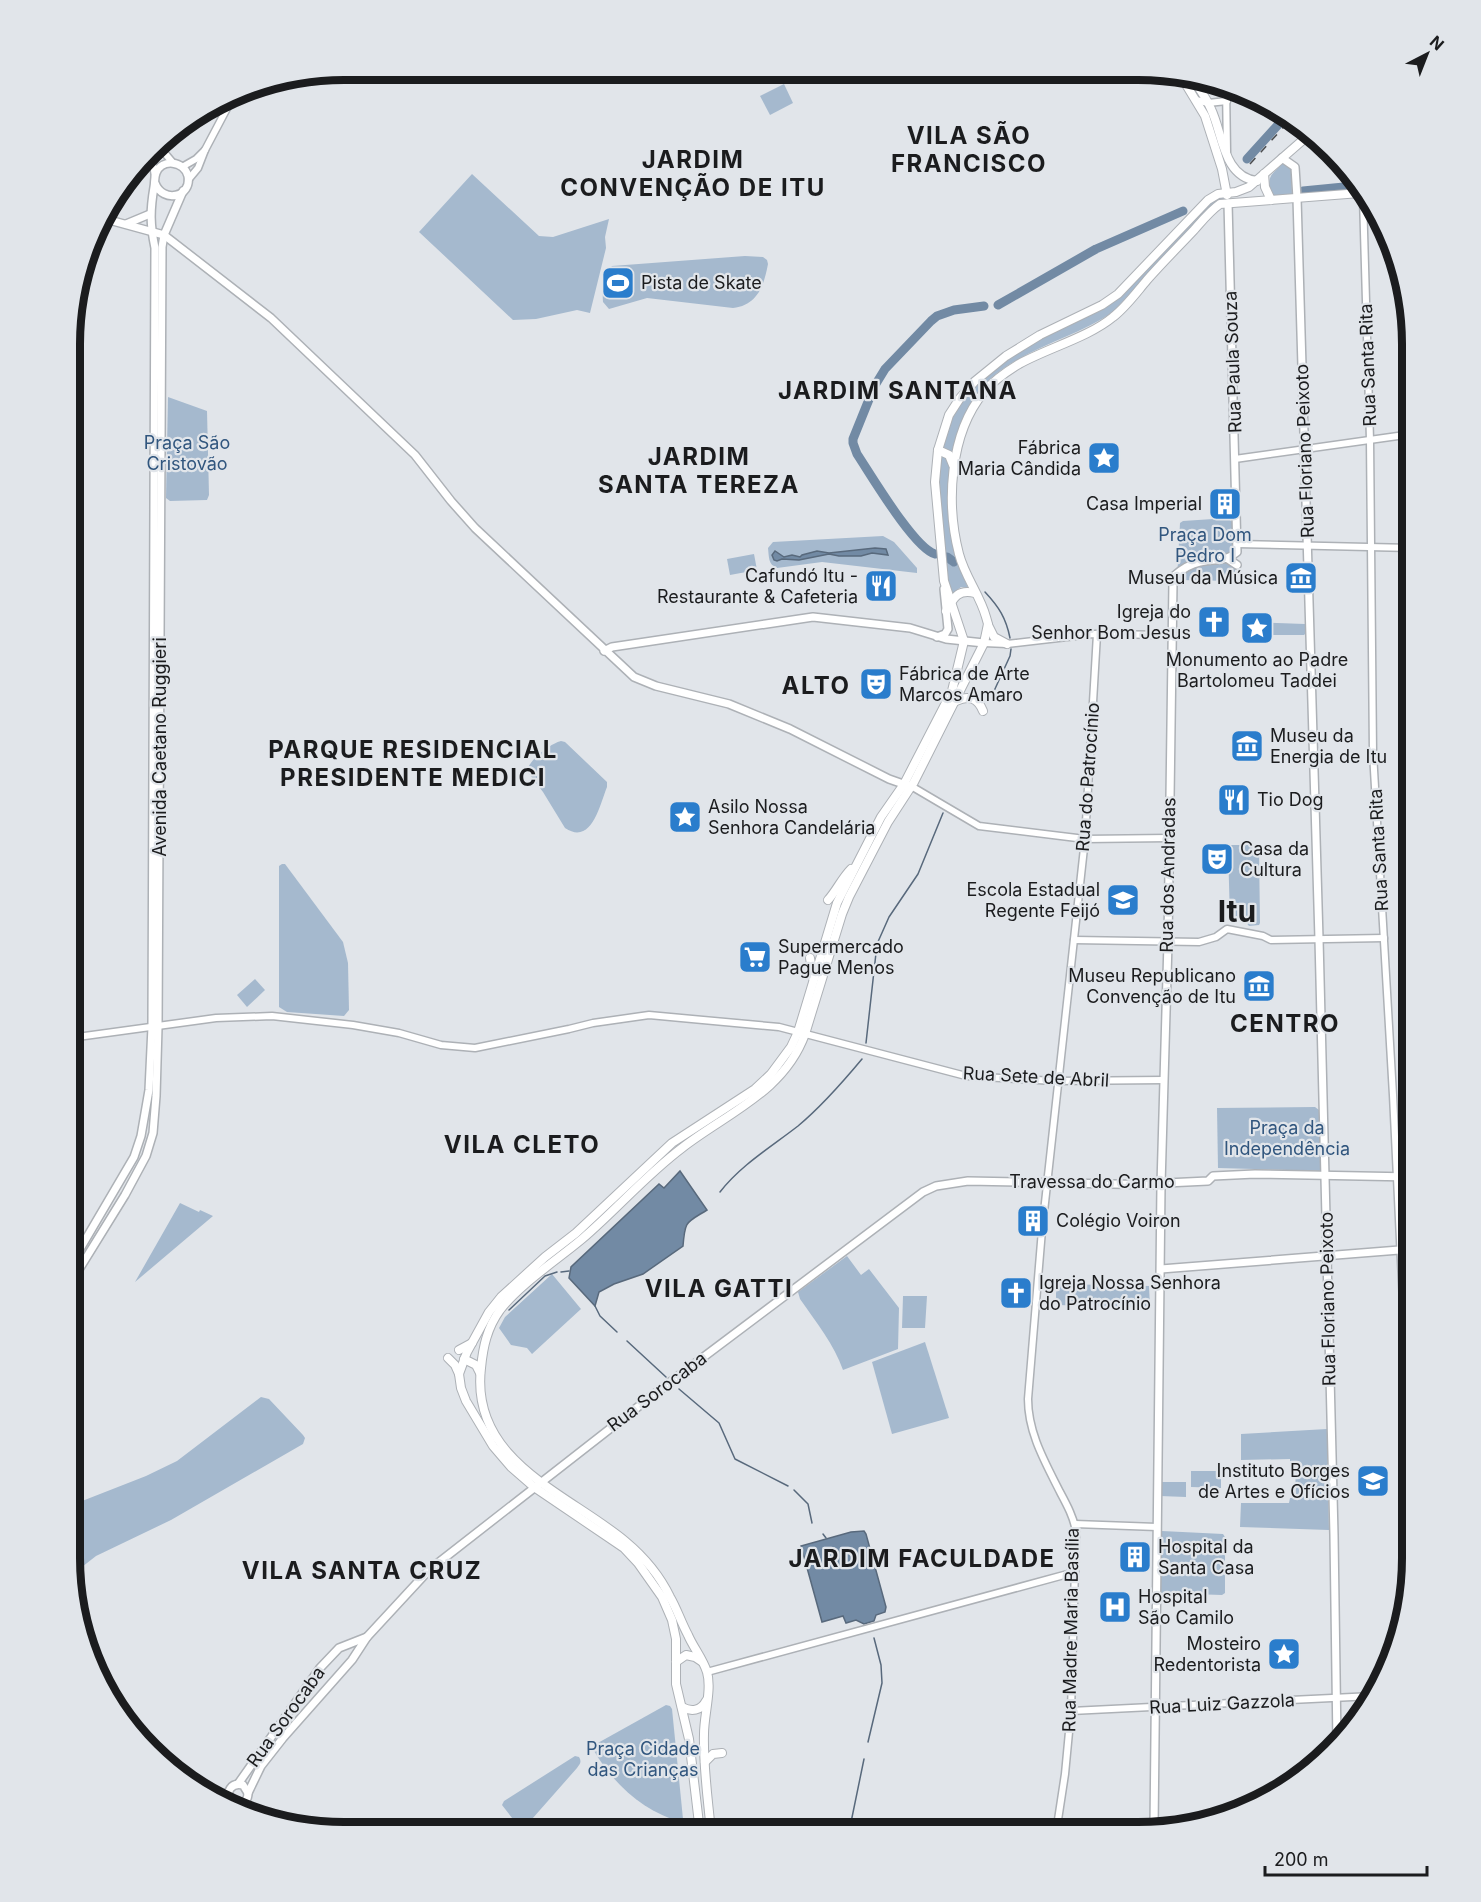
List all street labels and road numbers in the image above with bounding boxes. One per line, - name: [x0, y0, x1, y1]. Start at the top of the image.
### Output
- street label: Rua Paula Souza: [1220, 291, 1245, 433]
- street label: Rua Santa Rita: [1355, 303, 1380, 427]
- street label: Rua Floriano Peixoto: [1291, 364, 1318, 538]
- street label: Avenida Caetano Ruggieri: [149, 637, 170, 857]
- street label: Rua do Patrocínio: [1072, 702, 1103, 852]
- street label: Rua Santa Rita: [1365, 788, 1392, 912]
- street label: Rua dos Andradas: [1156, 797, 1179, 953]
- street label: Rua Sete de Abril: [962, 1062, 1110, 1091]
- street label: Travessa do Carmo: [1009, 1171, 1175, 1192]
- street label: Rua Floriano Peixoto: [1315, 1212, 1340, 1386]
- street label: Rua Sorocaba: [603, 1347, 710, 1436]
- street label: Rua Madre Maria Basília: [1058, 1528, 1083, 1732]
- street label: Rua Sorocaba: [242, 1662, 329, 1771]
- street label: Rua Luiz Gazzola: [1149, 1689, 1295, 1718]

